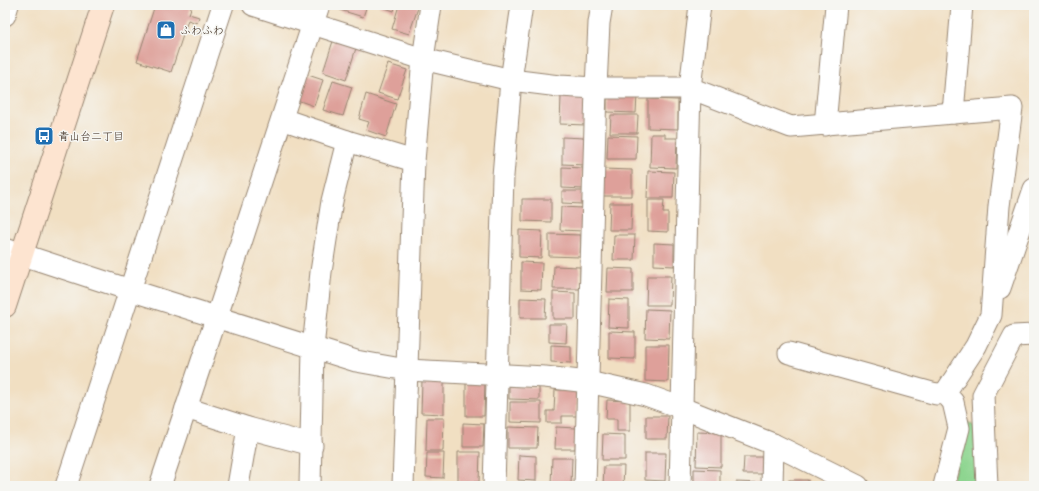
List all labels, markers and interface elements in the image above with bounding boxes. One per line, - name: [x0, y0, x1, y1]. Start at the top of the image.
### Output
- shop icon: ふわふわ: [155, 19, 177, 41]
- place label: ふわふわ: [180, 22, 224, 37]
- bus stop icon: 青山台二丁目: [33, 125, 55, 147]
- place label: 青山台二丁目: [58, 128, 124, 143]

